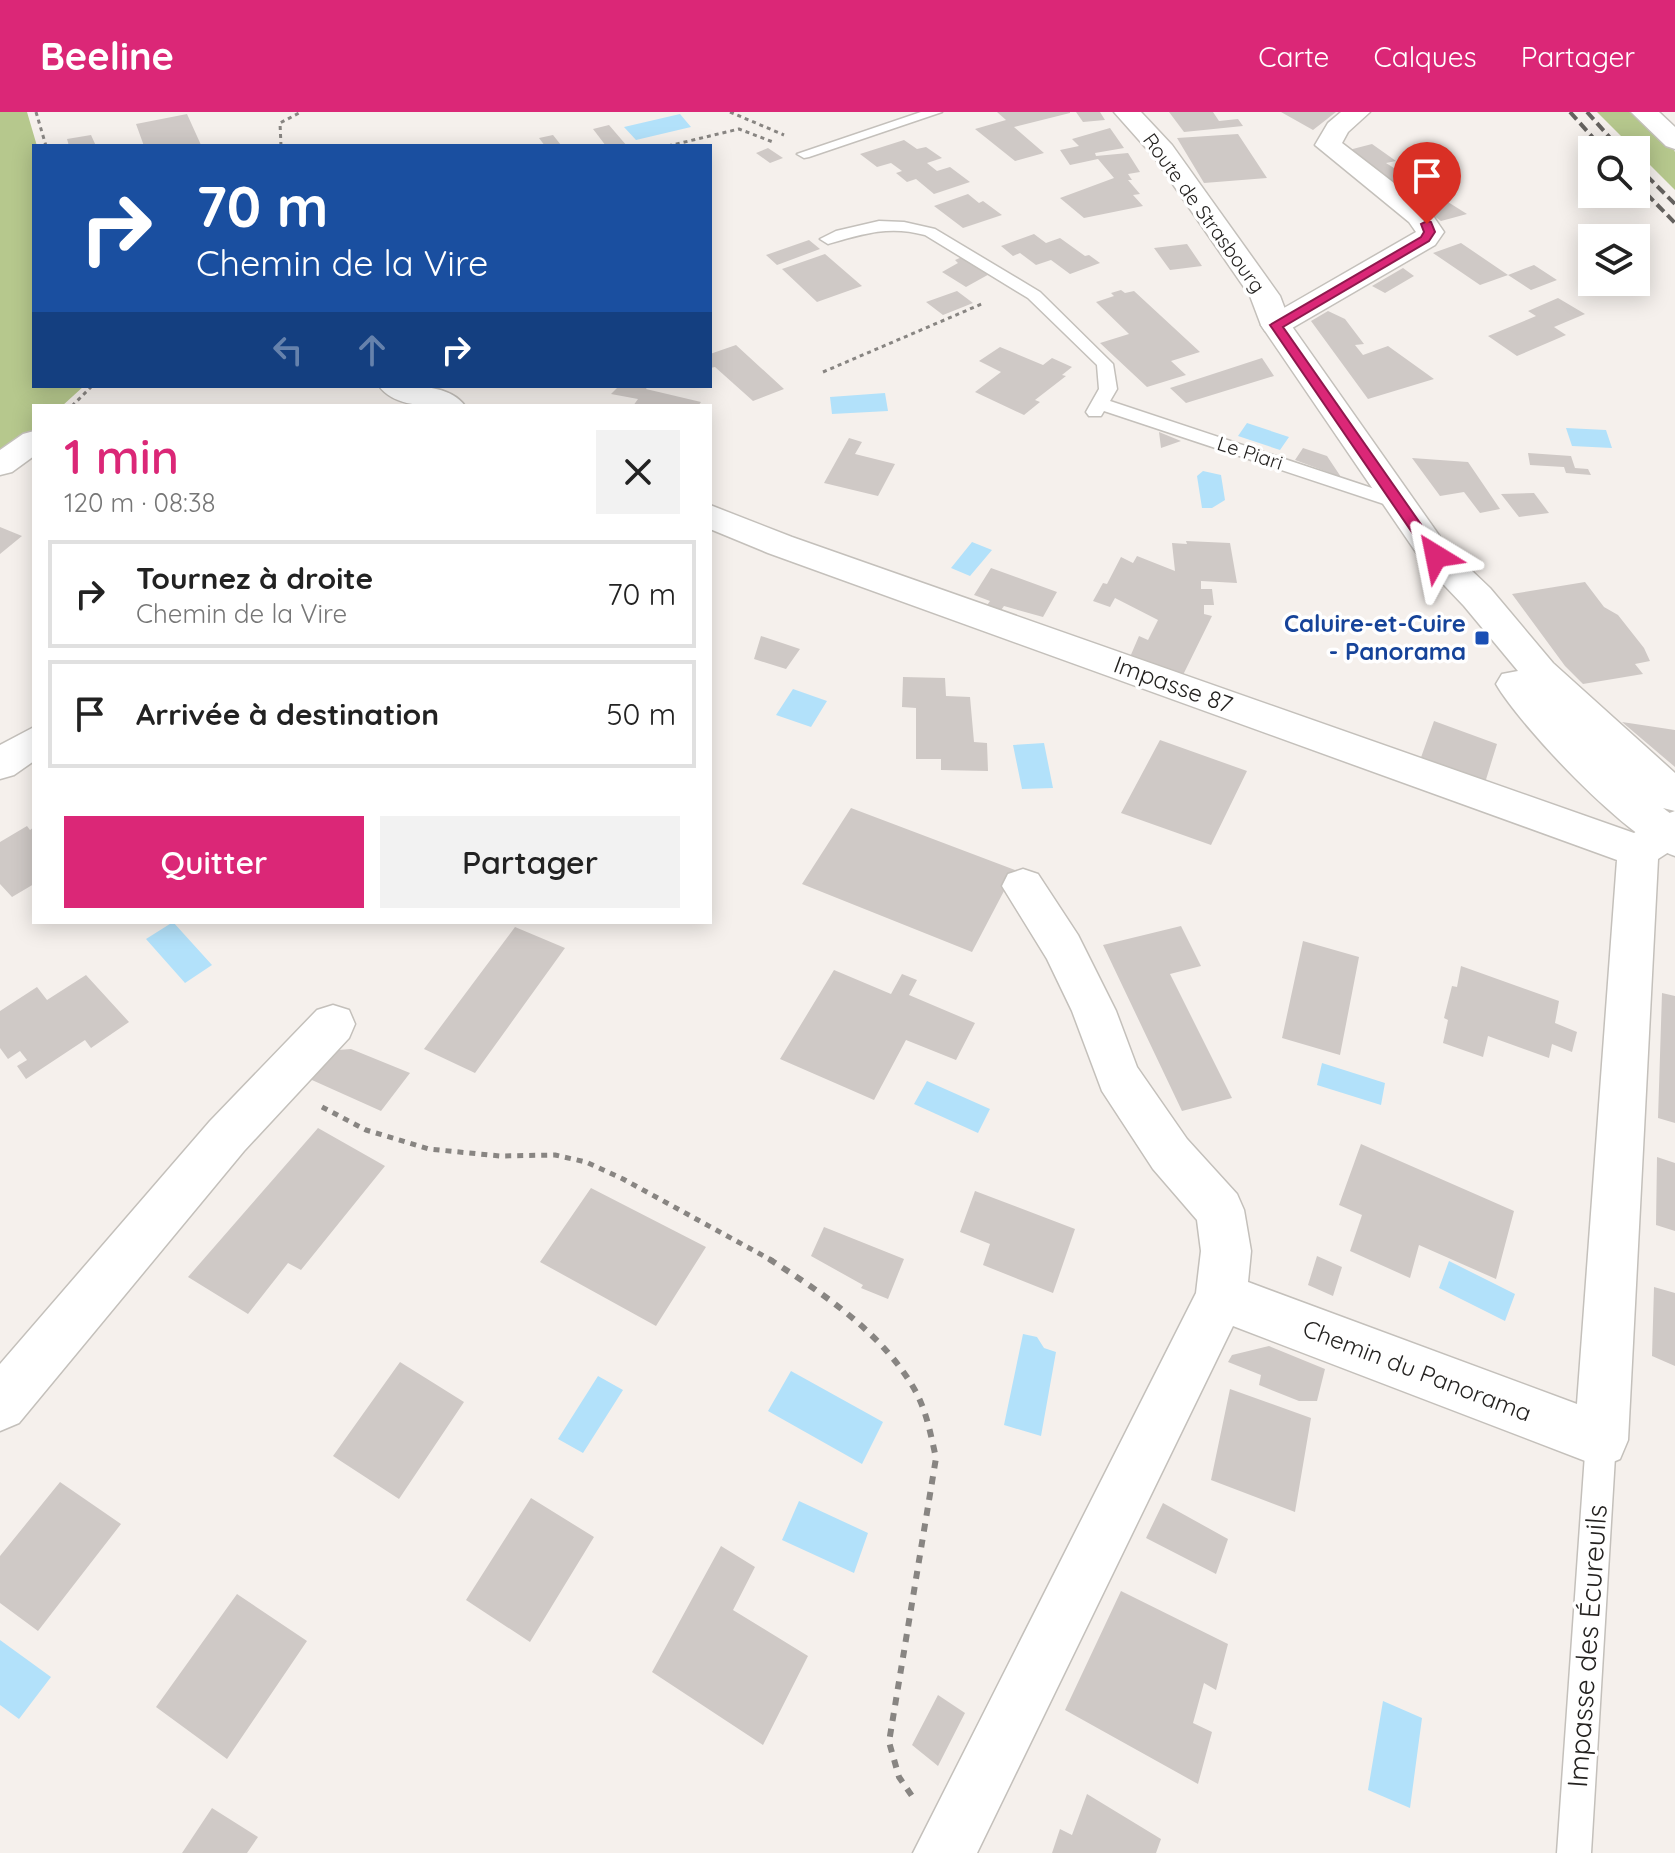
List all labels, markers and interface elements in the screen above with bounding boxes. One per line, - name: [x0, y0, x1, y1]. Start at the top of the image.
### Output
- text: Beeline: [40, 32, 174, 80]
- text: Carte: [1258, 39, 1329, 74]
- text: Calques: [1373, 39, 1477, 74]
- text: Partager: [1521, 39, 1635, 74]
- street label: Route de Strasbourg: [1138, 128, 1271, 298]
- map controls: [1578, 136, 1650, 296]
- button: search: [1578, 136, 1650, 208]
- pin: [1393, 142, 1461, 224]
- icon: arrive: [1405, 154, 1449, 198]
- text: 70 m: [196, 171, 328, 241]
- icon: right: [64, 176, 168, 280]
- button: layers: [1578, 224, 1650, 296]
- text: Chemin de la Vire: [196, 240, 488, 285]
- icon: left: [266, 328, 310, 372]
- icon: ahead: [350, 328, 394, 372]
- icon: right: [434, 328, 478, 372]
- text: 1 min: [64, 426, 179, 486]
- button: close: [596, 430, 680, 514]
- street label: Le Piari: [1214, 430, 1286, 475]
- text: 120 m · 08:38: [64, 486, 216, 519]
- position arrow: [1394, 514, 1478, 598]
- text: Tournez à droite: [136, 559, 373, 597]
- icon: right: [68, 572, 112, 616]
- text: 70 m: [607, 575, 676, 613]
- text: Chemin de la Vire: [136, 597, 347, 630]
- place label: Caluire-et-Cuire - Panorama: [1284, 608, 1466, 666]
- marker: Caluire-et-Cuire - Panorama: [1473, 629, 1491, 647]
- street label: Impasse 87: [1110, 649, 1237, 719]
- icon: arrive: [68, 692, 112, 736]
- text: Arrivée à destination: [136, 695, 439, 733]
- text: 50 m: [606, 695, 676, 733]
- button: Quitter: [64, 816, 364, 908]
- button: Partager: [380, 816, 680, 908]
- street label: Chemin du Panorama: [1299, 1313, 1536, 1428]
- street label: Impasse des Écureuils: [1559, 1503, 1614, 1789]

